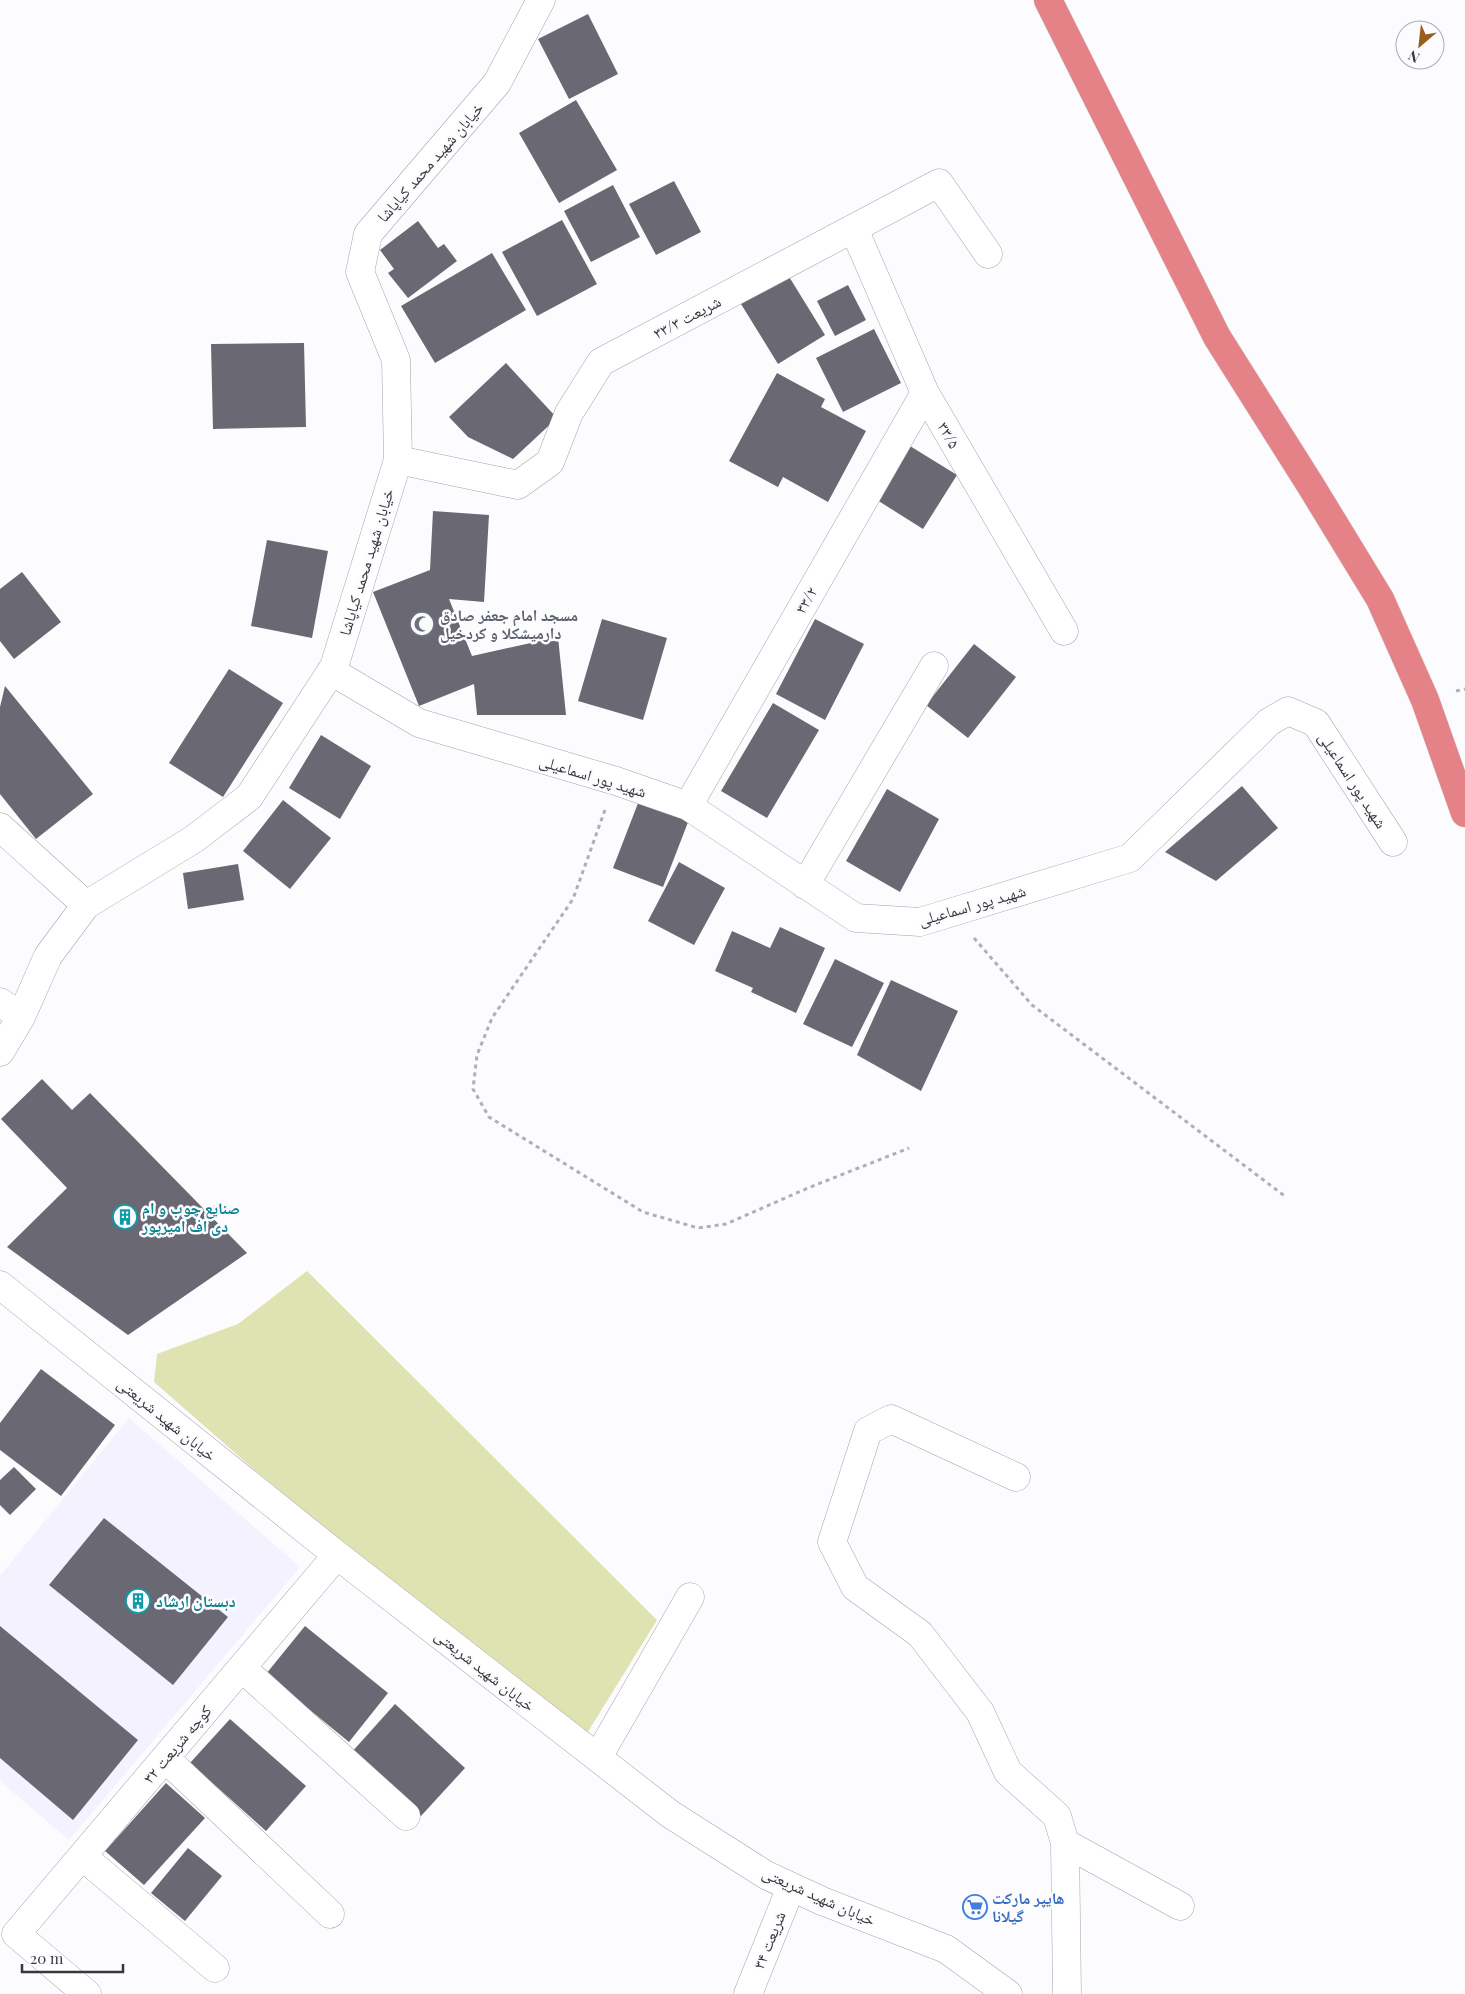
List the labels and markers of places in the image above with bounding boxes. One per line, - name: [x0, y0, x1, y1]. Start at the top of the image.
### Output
- place label: مسجد امام جعفر صادق دارمیشکلا و کردخیل: [440, 604, 578, 643]
- mosque icon: مسجد امام جعفر صادق دارمیشکلا و کردخیل: [409, 611, 435, 637]
- place label: صنایع چوب و ام دی اف امیرپور: [141, 1197, 240, 1236]
- building icon: صنایع چوب و ام دی اف امیرپور: [112, 1204, 138, 1230]
- building icon: دبستان ارشاد: [125, 1588, 151, 1614]
- place label: دبستان ارشاد: [156, 1590, 236, 1611]
- place label: هایپر مارکت گیلانا: [992, 1887, 1065, 1926]
- supermarket icon: هایپر مارکت گیلانا: [962, 1894, 988, 1920]

